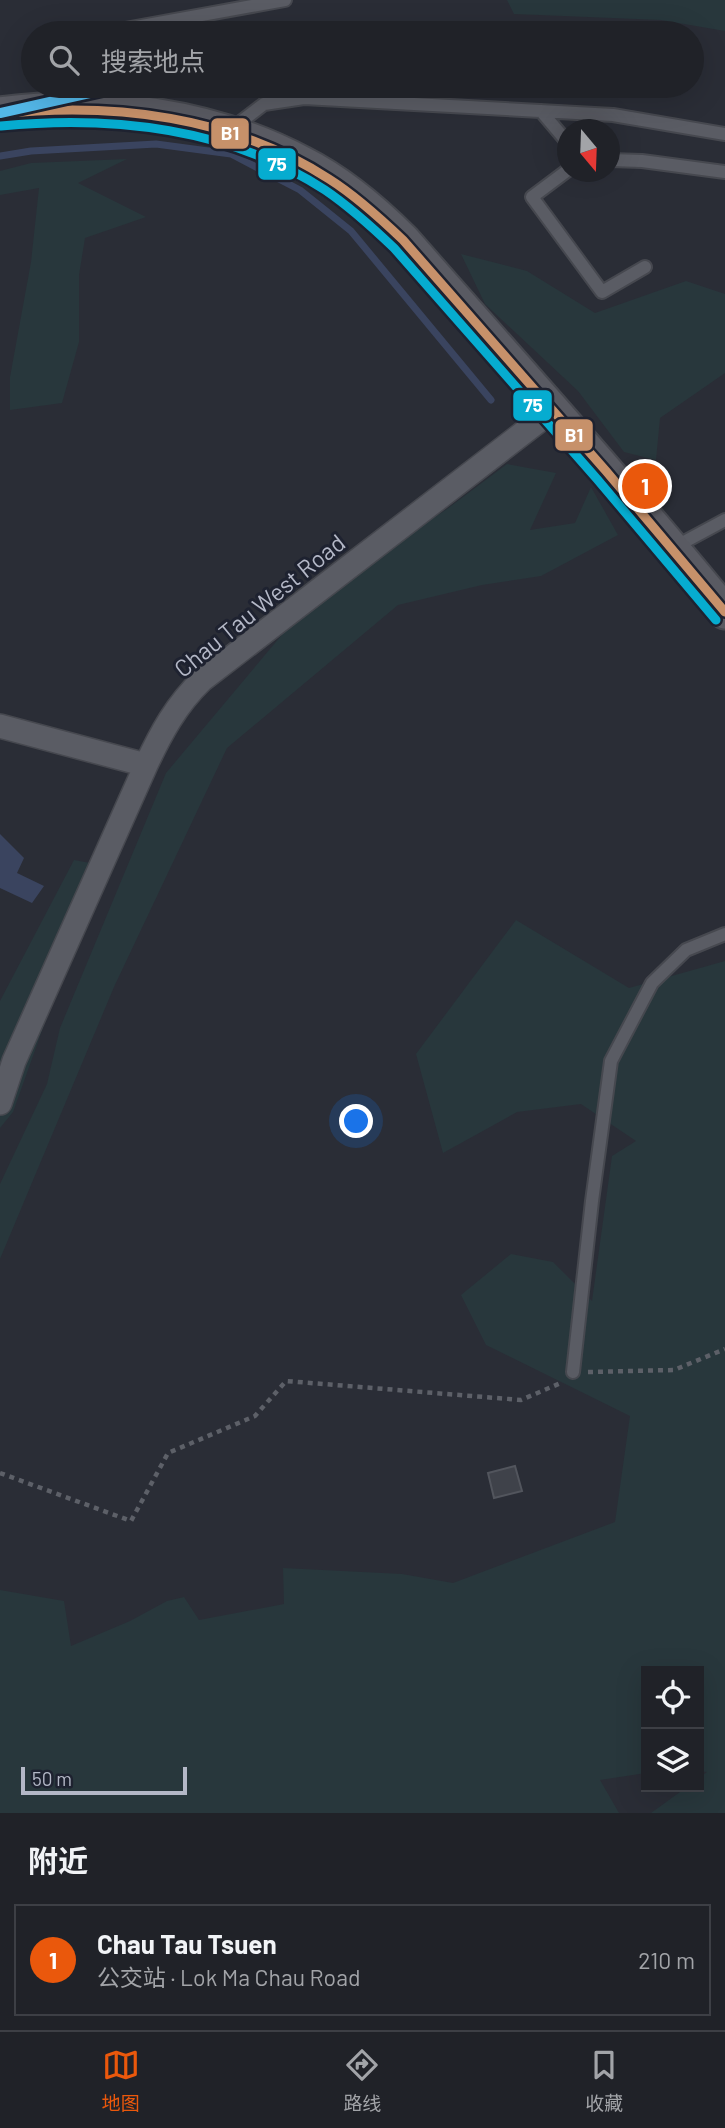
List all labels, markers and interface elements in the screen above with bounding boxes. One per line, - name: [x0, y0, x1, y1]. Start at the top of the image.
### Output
- search box: [21, 21, 704, 98]
- icon: search: [45, 41, 83, 79]
- text: 搜索地点: [101, 45, 205, 76]
- line badge: B1: [210, 117, 250, 150]
- north arrow: [557, 119, 620, 182]
- text: B1: [221, 121, 239, 144]
- line badge: 75: [257, 147, 297, 181]
- text: 75: [267, 152, 287, 175]
- line badge: 75: [512, 389, 553, 422]
- text: 75: [523, 393, 543, 416]
- line badge: B1: [554, 418, 594, 452]
- text: B1: [565, 423, 583, 446]
- pin: 1: [622, 460, 668, 512]
- street label: Chau Tau West Road: [168, 527, 350, 683]
- your location: [339, 1104, 373, 1138]
- map controls: [641, 1666, 704, 1792]
- button: locate: [641, 1666, 704, 1729]
- button: layers: [641, 1729, 704, 1792]
- scale bar: [21, 1764, 187, 1796]
- text: 50 m: [32, 1767, 72, 1790]
- text: 附近: [28, 1842, 88, 1878]
- text: Chau Tau Tsuen: [97, 1928, 277, 1959]
- text: 1: [49, 1946, 57, 1974]
- text: 210 m: [638, 1946, 695, 1974]
- text: 公交站 · Lok Ma Chau Road: [97, 1963, 360, 1991]
- tab: 地图: [102, 2046, 140, 2115]
- tab: 路线: [343, 2046, 381, 2115]
- tab: 收藏: [585, 2046, 623, 2115]

